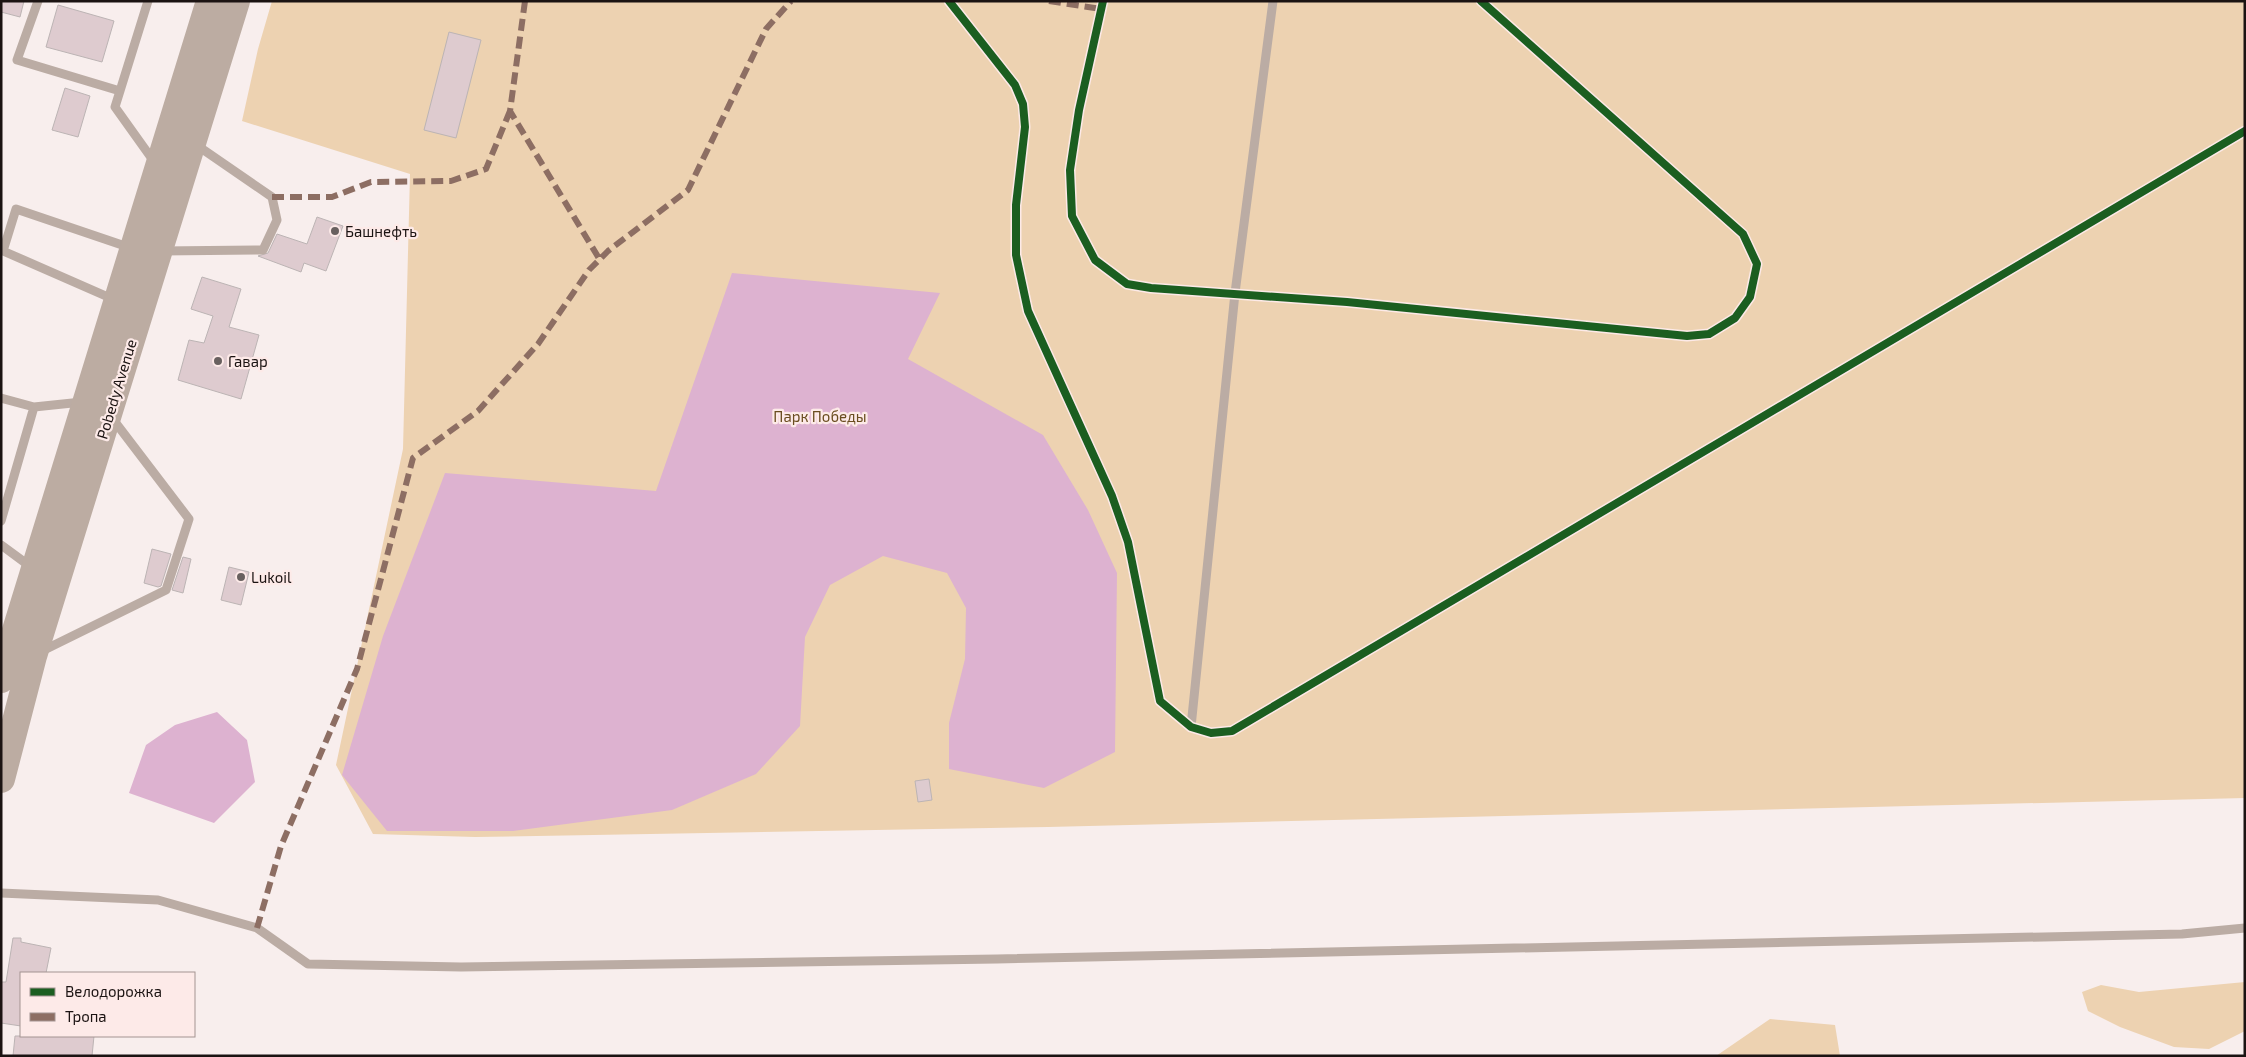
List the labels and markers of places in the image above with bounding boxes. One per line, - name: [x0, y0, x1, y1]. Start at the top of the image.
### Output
- place label: Башнефть: [345, 222, 417, 240]
- marker: Башнефть: [329, 225, 341, 237]
- place label: Гавар: [228, 352, 268, 370]
- marker: Гавар: [212, 355, 224, 367]
- place label: Lukoil: [251, 568, 292, 586]
- marker: Lukoil: [235, 571, 247, 583]

